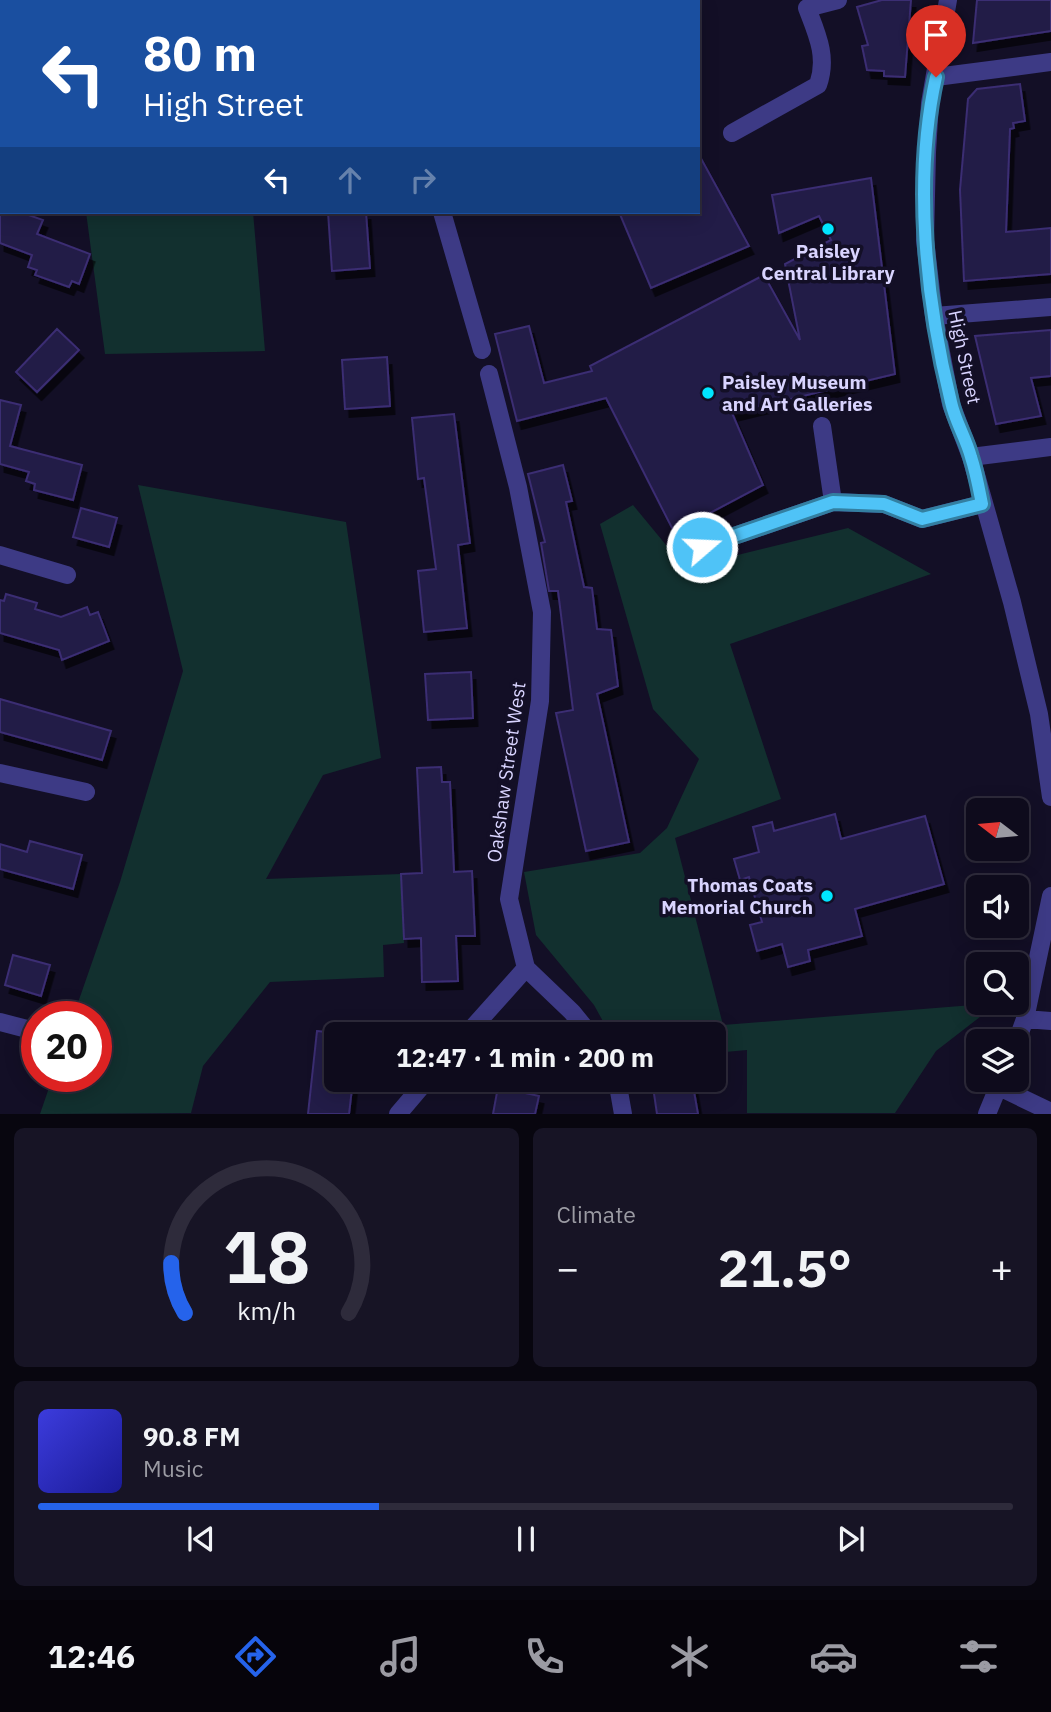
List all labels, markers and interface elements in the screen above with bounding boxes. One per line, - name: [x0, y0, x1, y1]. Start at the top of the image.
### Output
- pin: [906, 5, 966, 77]
- icon: arrive: [917, 16, 955, 54]
- text: 80 m: [143, 21, 257, 84]
- icon: left: [28, 28, 119, 119]
- text: High Street: [143, 83, 304, 125]
- icon: left: [258, 161, 296, 199]
- icon: ahead: [331, 161, 369, 199]
- icon: right: [404, 161, 442, 199]
- marker: Paisley Central Library: [820, 221, 836, 237]
- place label: Paisley Central Library: [761, 239, 896, 285]
- street label: High Street: [943, 308, 987, 406]
- place label: Paisley Museum and Art Galleries: [722, 370, 873, 416]
- marker: Paisley Museum and Art Galleries: [700, 385, 716, 401]
- position arrow: [665, 510, 739, 584]
- street label: Oakshaw Street West: [481, 680, 531, 864]
- north arrow: [966, 798, 1029, 861]
- map controls: [966, 798, 1029, 1092]
- place label: Thomas Coats Memorial Church: [661, 873, 813, 919]
- button: sound: [966, 875, 1029, 938]
- marker: Thomas Coats Memorial Church: [819, 888, 835, 904]
- button: search: [966, 952, 1029, 1015]
- speed limit sign: 20: [21, 1001, 112, 1092]
- button: layers: [966, 1029, 1029, 1092]
- text: 12:47 · 1 min · 200 m: [396, 1040, 654, 1074]
- text: Climate: [557, 1199, 636, 1229]
- text: 18: [223, 1209, 310, 1304]
- text: 21.5°: [718, 1234, 852, 1301]
- text: −: [557, 1243, 579, 1292]
- text: +: [990, 1243, 1013, 1292]
- text: km/h: [237, 1294, 296, 1327]
- text: 90.8 FM: [143, 1419, 241, 1453]
- text: Music: [143, 1453, 203, 1483]
- icon: previous: [182, 1520, 220, 1558]
- icon: pause: [507, 1520, 545, 1558]
- icon: next: [832, 1520, 870, 1558]
- icon: directions: [231, 1632, 280, 1681]
- icon: music: [376, 1632, 425, 1681]
- icon: phone: [520, 1632, 569, 1681]
- icon: climate: [665, 1632, 714, 1681]
- icon: car: [809, 1632, 858, 1681]
- icon: filters: [954, 1632, 1003, 1681]
- text: 12:46: [48, 1635, 135, 1677]

